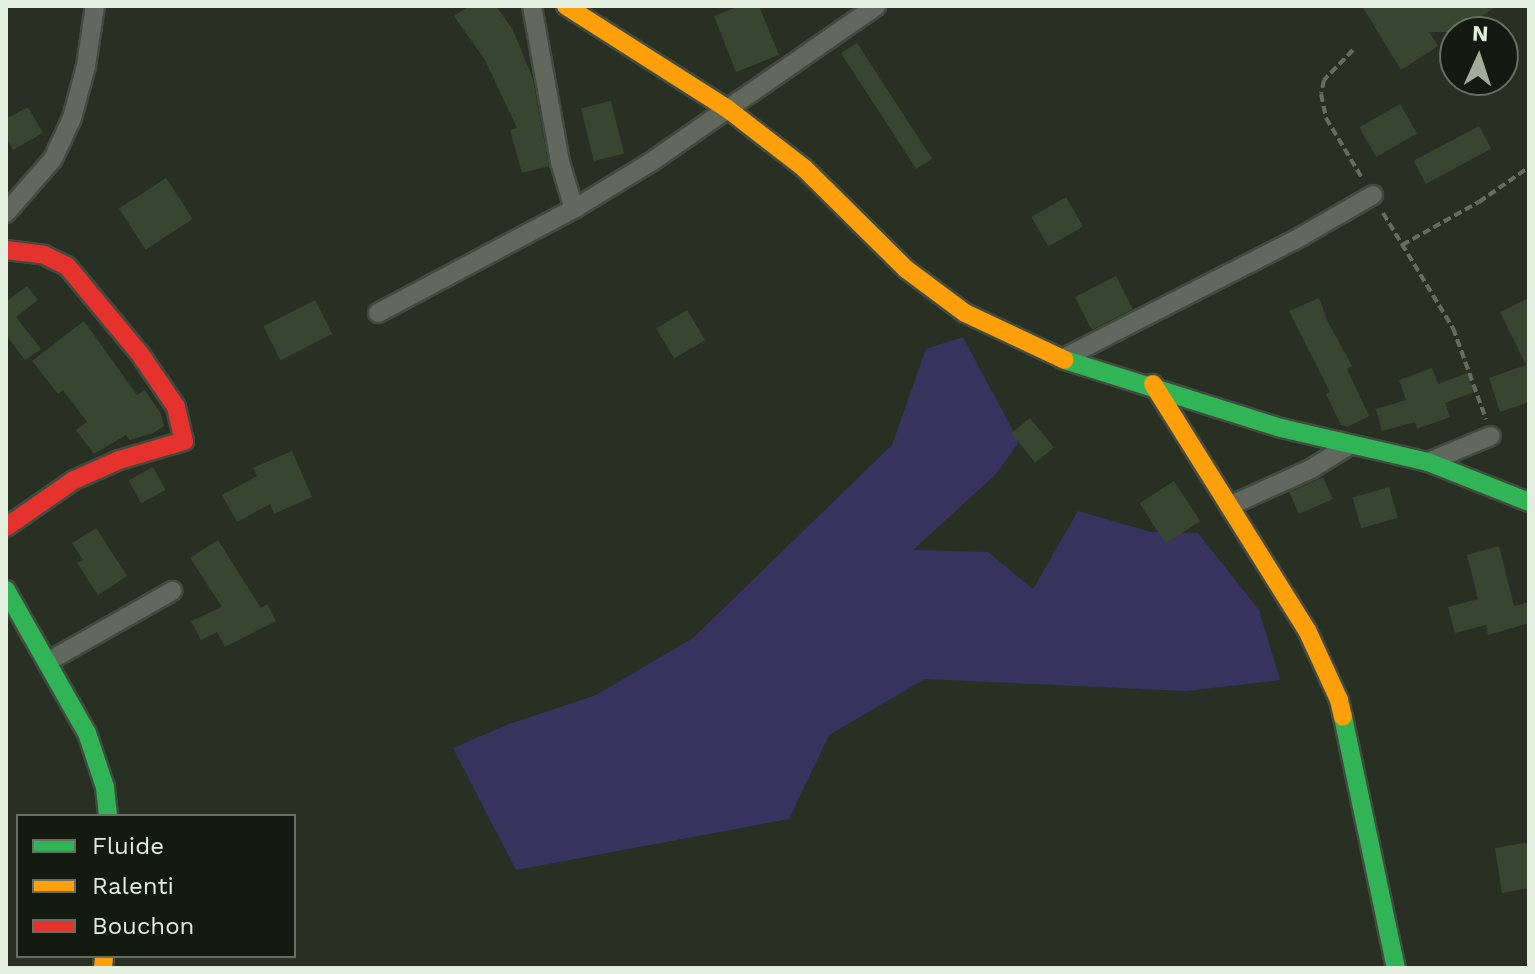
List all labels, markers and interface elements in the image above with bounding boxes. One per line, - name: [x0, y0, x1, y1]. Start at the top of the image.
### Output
- north arrow: [1439, 16, 1519, 96]
- text: N: [1471, 21, 1489, 46]
- legend: [16, 814, 296, 958]
- text: Fluide: [92, 832, 164, 860]
- text: Ralenti: [92, 872, 174, 900]
- text: Bouchon: [92, 912, 194, 940]

